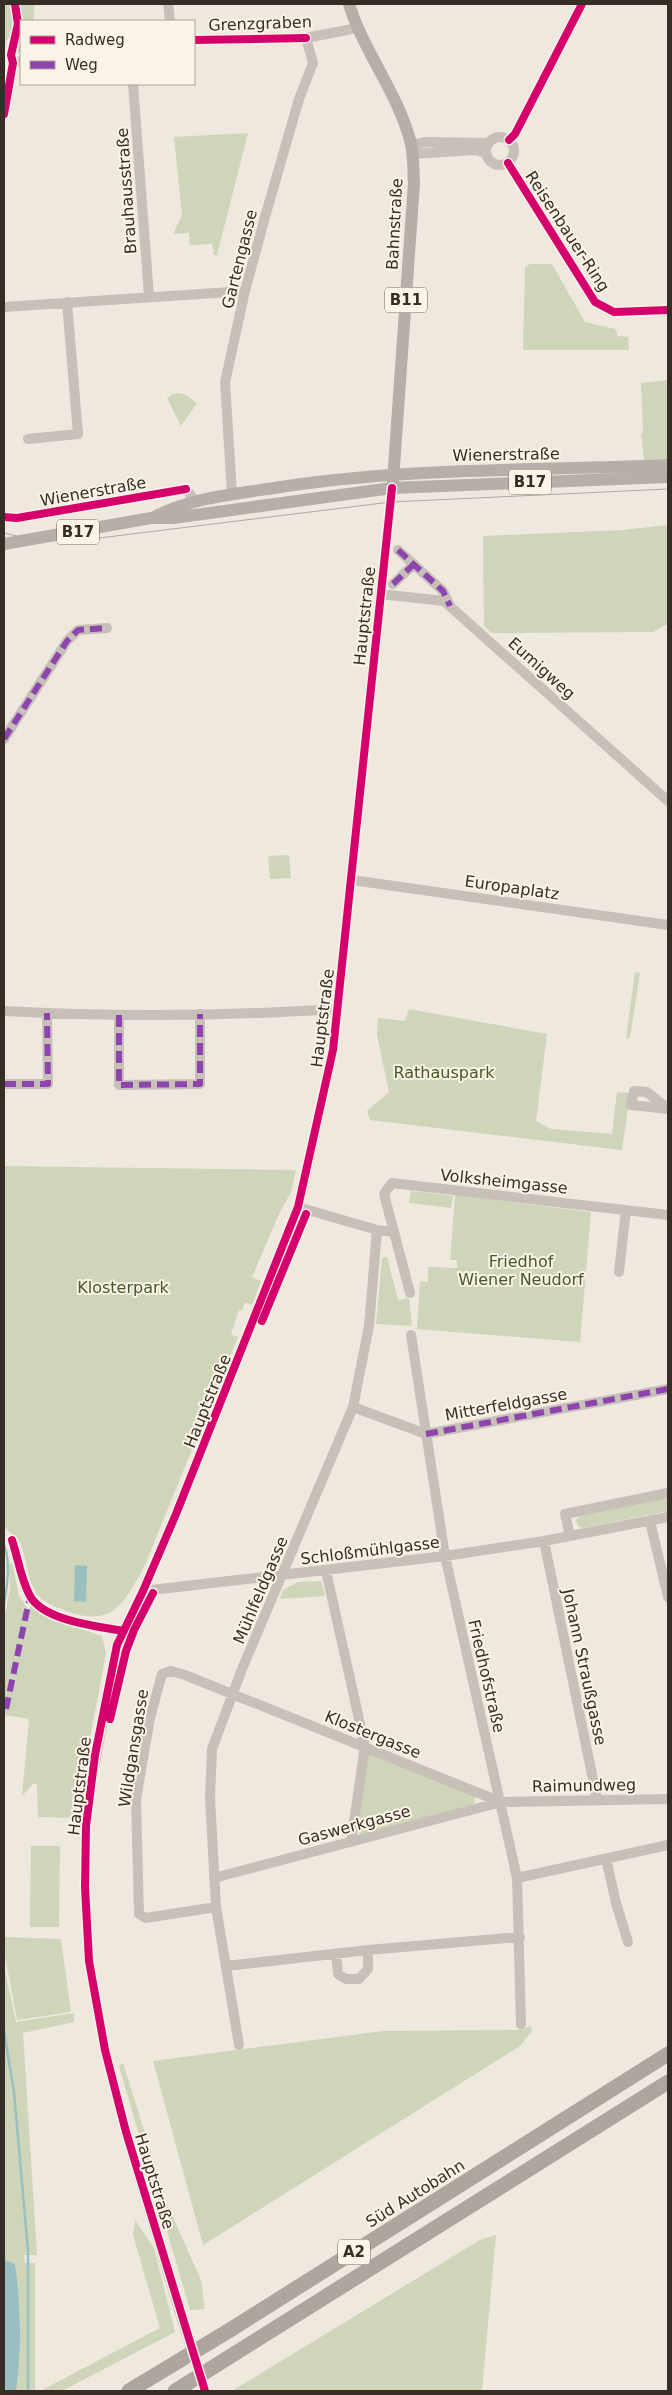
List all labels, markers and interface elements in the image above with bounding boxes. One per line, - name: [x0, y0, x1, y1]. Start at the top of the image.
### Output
- street label: Grenzgraben: [208, 12, 312, 35]
- legend: [20, 20, 195, 85]
- text: Radweg: [65, 31, 125, 49]
- text: Weg: [65, 56, 98, 74]
- street label: Brauhausstraße: [113, 127, 140, 255]
- street label: Reisenbauer-Ring: [521, 167, 614, 295]
- street label: Bahnstraße: [383, 178, 406, 270]
- street label: Gartengasse: [218, 208, 261, 311]
- road number: B11: [385, 288, 427, 312]
- street label: Wienerstraße: [452, 444, 560, 465]
- road number: B17: [509, 470, 551, 494]
- street label: Wienerstraße: [39, 473, 148, 510]
- road number: B17: [57, 520, 99, 544]
- street label: Hauptstraße: [350, 566, 379, 666]
- street label: Eumigweg: [504, 633, 579, 703]
- street label: Europaplatz: [463, 871, 560, 904]
- street label: Hauptstraße: [307, 968, 338, 1069]
- park label: Rathauspark: [393, 1063, 495, 1082]
- street label: Volksheimgasse: [439, 1165, 569, 1198]
- park label: Friedhof Wiener Neudorf: [458, 1252, 584, 1289]
- park label: Klosterpark: [77, 1278, 170, 1297]
- street label: Hauptstraße: [180, 1352, 235, 1451]
- street label: Mitterfeldgasse: [443, 1384, 569, 1425]
- street label: Schloßmühlgasse: [299, 1533, 441, 1568]
- street label: Mühlfeldgasse: [229, 1534, 292, 1647]
- street label: Johann Straußgasse: [558, 1586, 610, 1747]
- street label: Friedhofstraße: [464, 1618, 509, 1735]
- street label: Wildgansgasse: [115, 1688, 152, 1809]
- street label: Klostergasse: [322, 1707, 424, 1762]
- street label: Hauptstraße: [64, 1736, 95, 1837]
- street label: Raimundweg: [532, 1775, 636, 1796]
- street label: Gaswerkgasse: [296, 1801, 413, 1850]
- street label: Hauptstraße: [131, 2131, 178, 2231]
- street label: Süd Autobahn: [362, 2155, 468, 2231]
- road number: A2: [338, 2240, 370, 2264]

